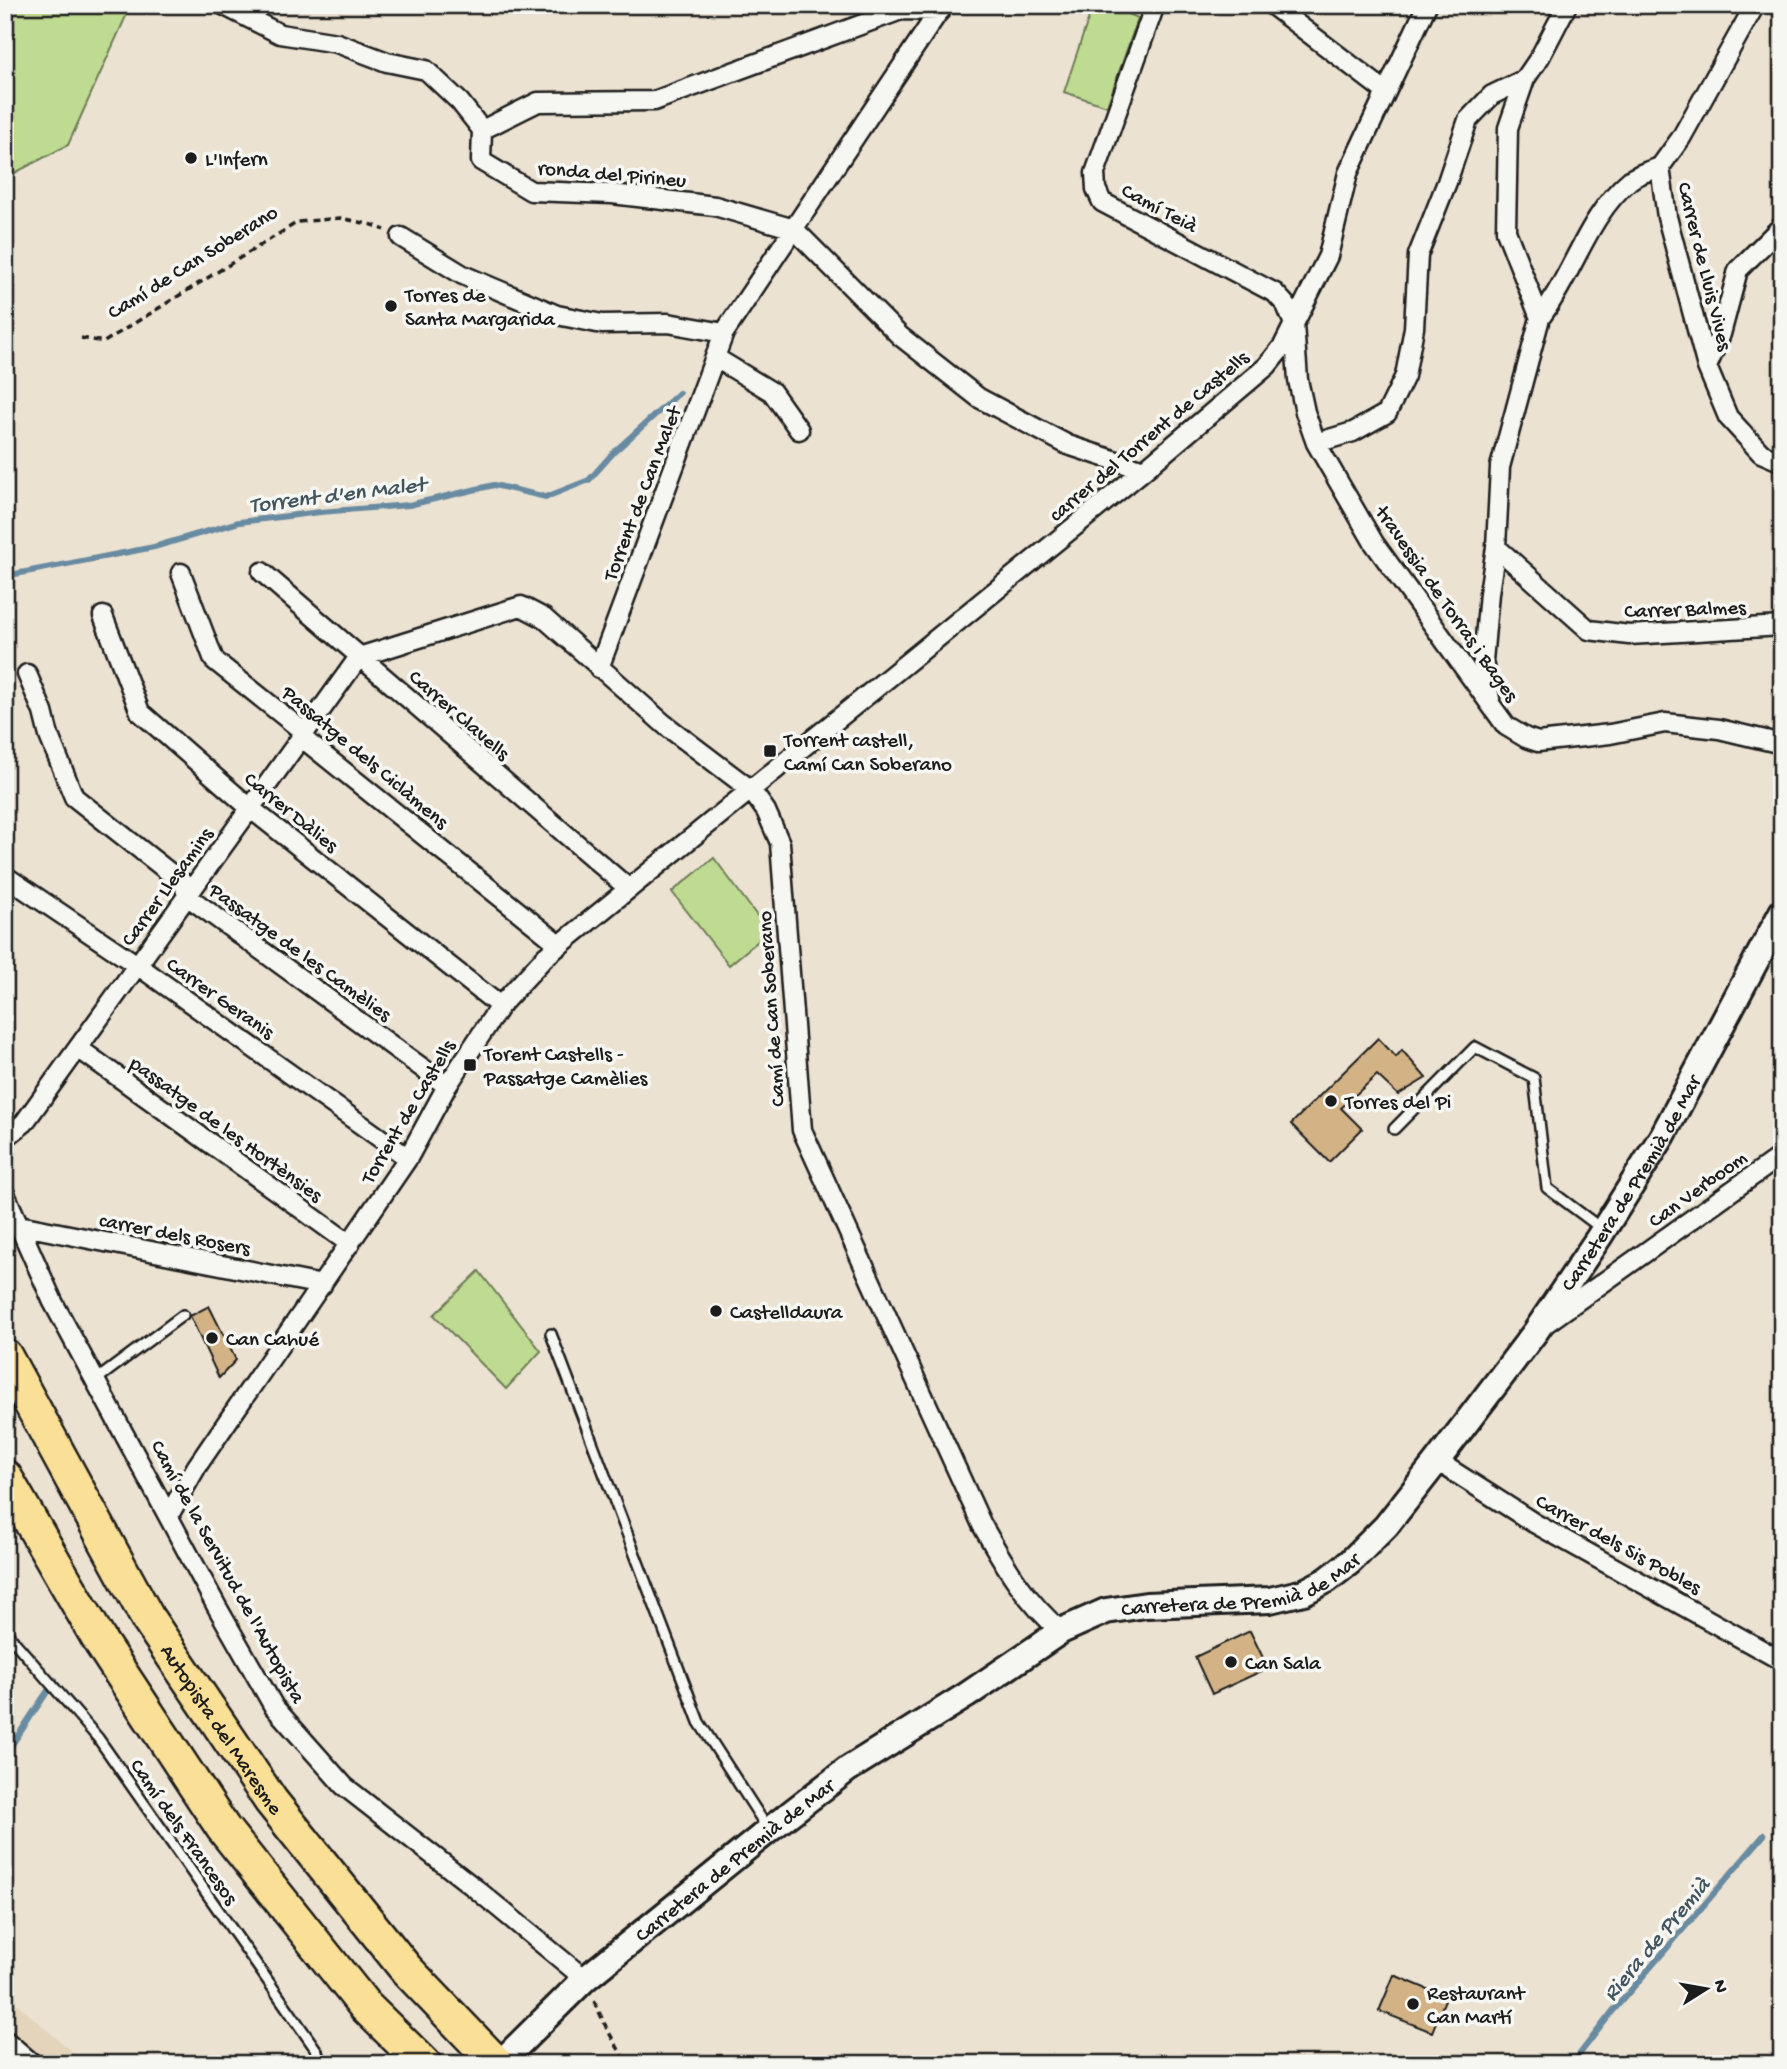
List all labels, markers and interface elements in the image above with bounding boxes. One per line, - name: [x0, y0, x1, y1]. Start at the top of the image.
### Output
- place label: L'Infern: [205, 149, 268, 174]
- marker: L'Infern: [183, 150, 199, 166]
- street label: ronda del Pirineu: [536, 158, 687, 195]
- street label: Camí Teià: [1116, 180, 1202, 241]
- street label: Carrer de Lluis Vives: [1670, 180, 1736, 355]
- street label: Camí de Can Soberano: [104, 201, 284, 327]
- place label: Torres de Santa Margarida: [404, 285, 556, 334]
- marker: Torres de Santa Margarida: [383, 298, 399, 314]
- street label: carrer del Torrent de Castells: [1045, 346, 1256, 529]
- street label: Torrent de Can Malet: [599, 401, 690, 586]
- water label: Torrent d'en Malet: [248, 472, 431, 521]
- street label: travessia de Torras i Bages: [1367, 501, 1523, 709]
- street label: Carrer Balmes: [1624, 597, 1748, 626]
- street label: Carrer Clavells: [402, 666, 514, 768]
- street label: Passatge dels Ciclàmens: [275, 681, 453, 837]
- place label: Torrent castell, Camí Can Soberano: [783, 730, 952, 779]
- marker: Torrent castell, Camí Can Soberano: [762, 743, 778, 759]
- street label: Carrer Dàlies: [238, 768, 343, 860]
- street label: Carrer Llesamins: [117, 823, 221, 952]
- street label: Passatge de les Camèlies: [202, 879, 396, 1029]
- street label: Camí de Can Soberano: [754, 910, 793, 1107]
- street label: Carrer Geranis: [160, 953, 279, 1047]
- street label: Torrent de Castells: [357, 1035, 463, 1190]
- place label: Torent Castells - Passatge Camèlies: [483, 1044, 649, 1093]
- street label: passatge de les Hortènsies: [123, 1052, 327, 1210]
- marker: Torent Castells - Passatge Camèlies: [462, 1057, 478, 1073]
- street label: Carretera de Premià de Mar: [1557, 1071, 1709, 1297]
- place label: Torres del Pi: [1344, 1092, 1451, 1117]
- marker: Torres del Pi: [1323, 1093, 1339, 1109]
- street label: Can Verboom: [1645, 1147, 1753, 1235]
- street label: carrer dels Rosers: [97, 1210, 253, 1264]
- place label: Castelldaura: [730, 1302, 844, 1327]
- marker: Castelldaura: [708, 1303, 724, 1319]
- place label: Can Cahué: [226, 1329, 320, 1354]
- marker: Can Cahué: [204, 1330, 220, 1346]
- street label: Camí de la Servitud de l'Autopista: [143, 1437, 310, 1710]
- street label: Carrer dels Sis Pobles: [1530, 1490, 1706, 1603]
- street label: Carretera de Premià de Mar: [1120, 1548, 1369, 1625]
- street label: Autopista del Maresme: [153, 1641, 287, 1822]
- place label: Can Sala: [1245, 1653, 1322, 1678]
- marker: Can Sala: [1223, 1654, 1239, 1670]
- street label: Camí dels Francesos: [123, 1755, 242, 1912]
- street label: Carretera de Premià de Mar: [631, 1774, 842, 1949]
- water label: Riera de Premià: [1598, 1872, 1718, 2007]
- north arrow: [1672, 1954, 1742, 2024]
- text: N: [1707, 1978, 1732, 1995]
- place label: Restaurant Can Martí: [1427, 1983, 1527, 2032]
- marker: Restaurant Can Martí: [1405, 1996, 1421, 2012]

